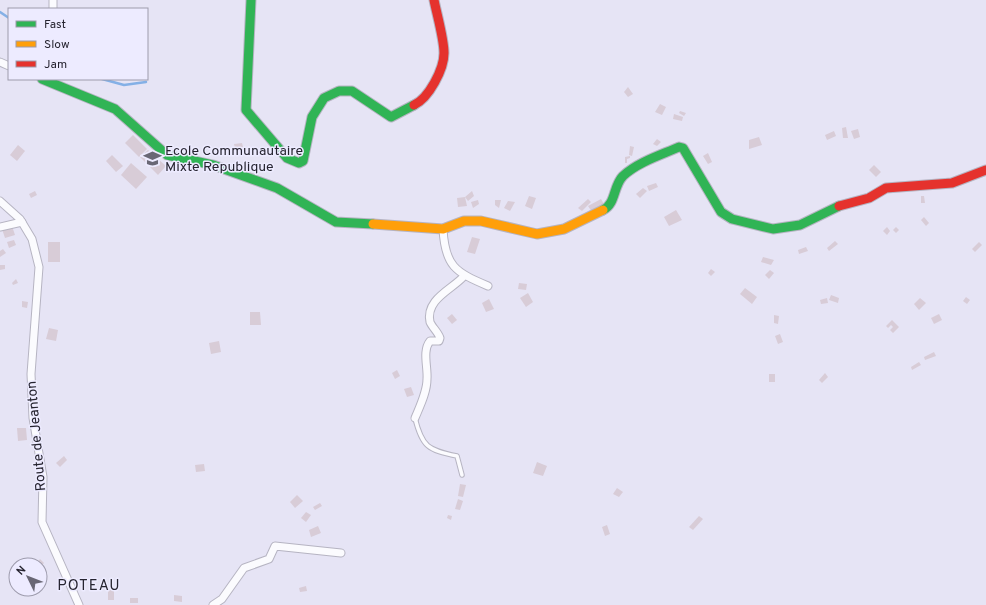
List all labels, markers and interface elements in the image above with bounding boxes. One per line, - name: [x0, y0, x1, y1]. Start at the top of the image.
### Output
- legend: [8, 8, 148, 80]
- text: Fast: [44, 17, 66, 33]
- text: Slow: [44, 37, 70, 53]
- text: Jam: [44, 57, 67, 73]
- place label: Ecole Communautaire Mixte Republique: [165, 143, 303, 176]
- school or university icon: Ecole Communautaire Mixte Republique: [142, 149, 162, 169]
- street label: Route de Jeanton: [24, 380, 50, 492]
- north arrow: [8, 557, 48, 597]
- text: N: [14, 563, 29, 579]
- district label: POTEAU: [57, 577, 121, 596]

